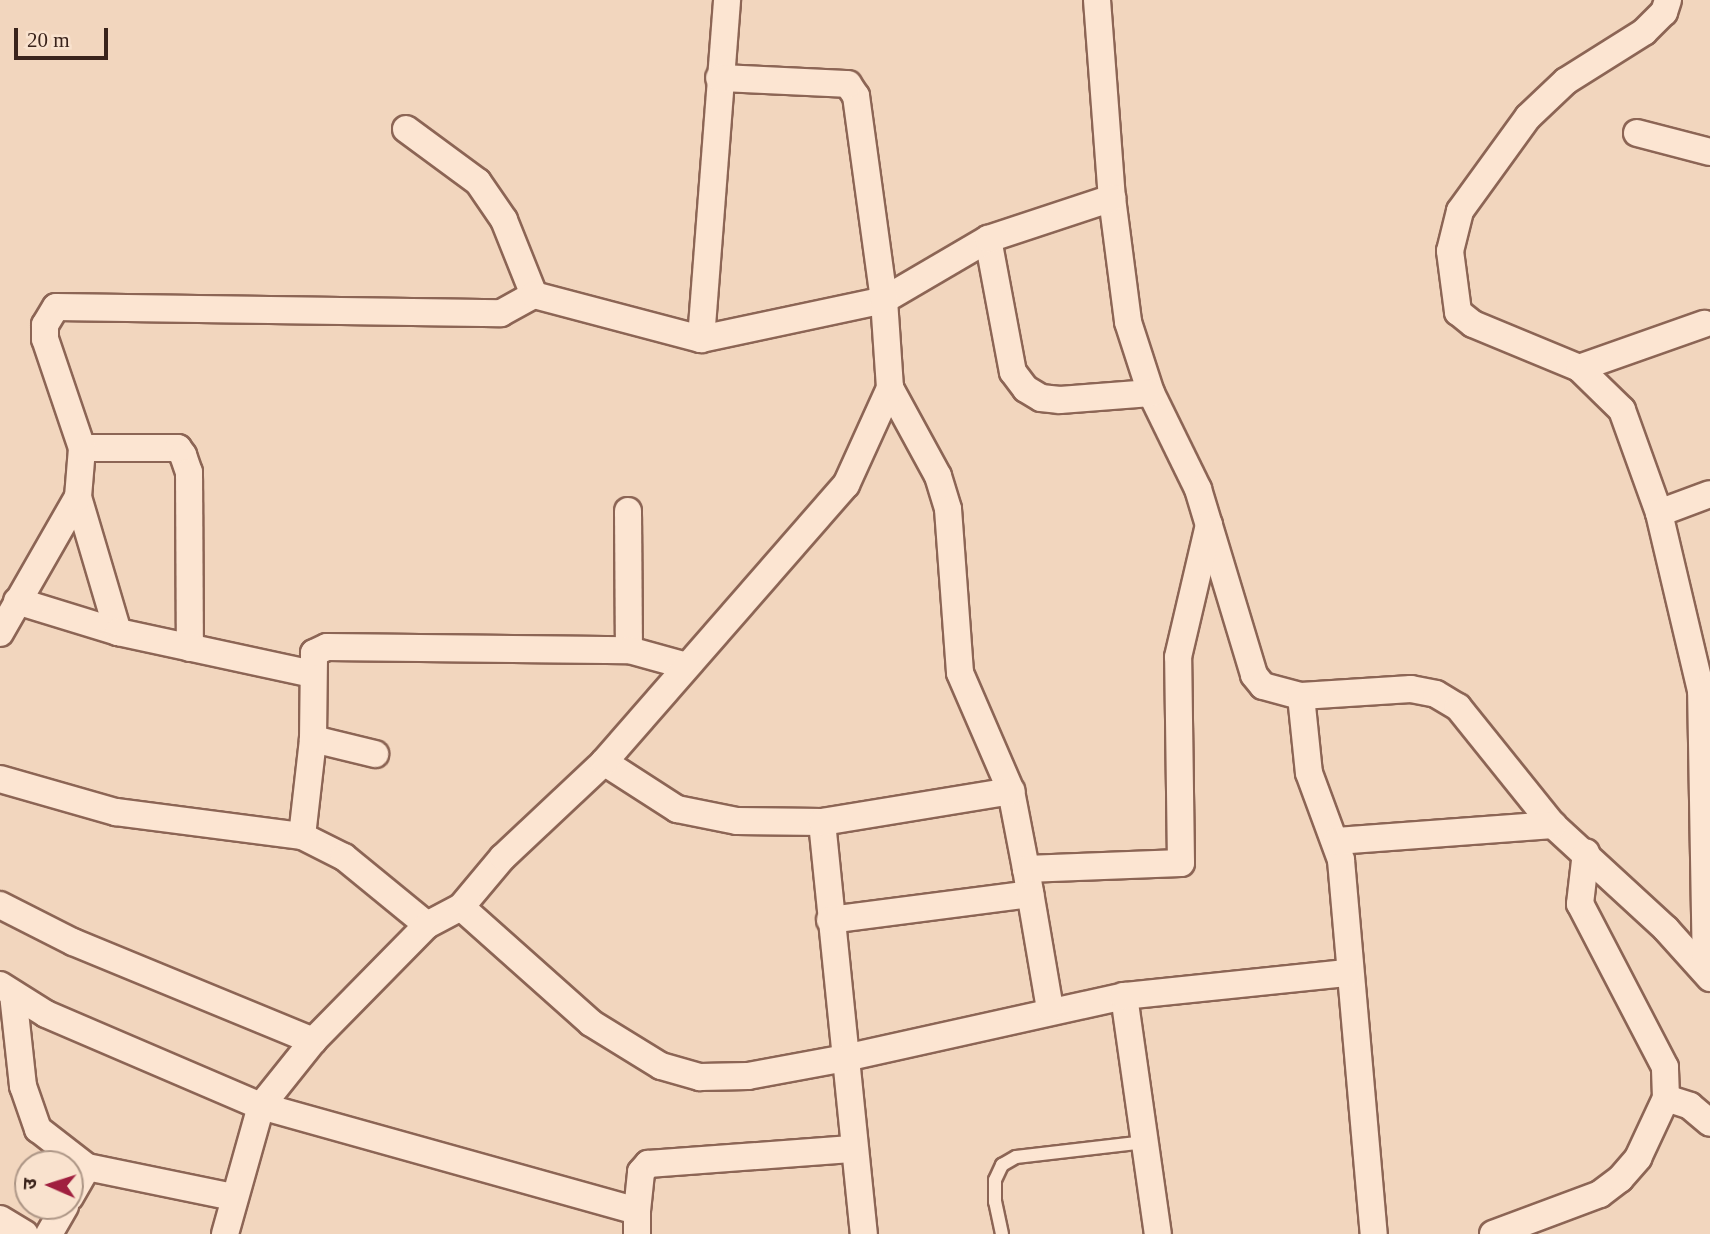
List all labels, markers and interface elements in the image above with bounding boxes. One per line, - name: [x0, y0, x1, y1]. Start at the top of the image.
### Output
- scale bar: [18, 14, 112, 58]
- text: 20 m: [27, 28, 70, 52]
- north arrow: [14, 1150, 84, 1220]
- text: उ: [19, 1178, 40, 1190]

